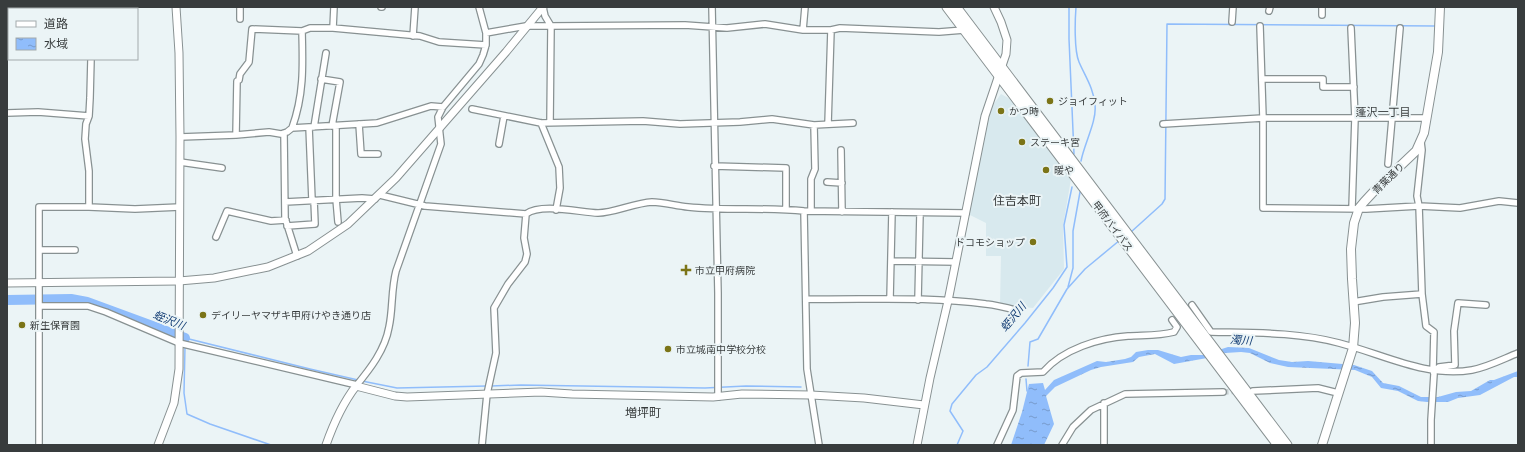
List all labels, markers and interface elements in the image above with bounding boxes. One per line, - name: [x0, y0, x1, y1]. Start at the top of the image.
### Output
- legend: [8, 8, 138, 60]
- text: 道路: [44, 16, 68, 31]
- text: 水域: [44, 36, 68, 51]
- place label: ジョイフィット: [1058, 95, 1128, 108]
- marker: ジョイフィット: [1045, 96, 1055, 106]
- place label: かつ時: [1009, 105, 1039, 118]
- district label: 蓬沢一丁目: [1356, 105, 1411, 119]
- marker: かつ時: [996, 106, 1006, 116]
- place label: ステーキ宮: [1030, 136, 1080, 149]
- marker: ステーキ宮: [1017, 137, 1027, 147]
- street label: 青葉通り: [1369, 160, 1407, 197]
- place label: 暖や: [1054, 164, 1074, 177]
- marker: 暖や: [1041, 165, 1051, 175]
- district label: 住吉本町: [993, 193, 1041, 208]
- street label: 甲府バイパス: [1089, 199, 1136, 254]
- place label: ドコモショップ: [955, 236, 1025, 249]
- marker: ドコモショップ: [1028, 237, 1038, 247]
- marker: 市立甲府病院: [680, 264, 692, 276]
- place label: 市立甲府病院: [695, 264, 755, 277]
- water label: 蛭沢川: [997, 299, 1030, 334]
- water label: 蛭沢川: [151, 308, 188, 333]
- place label: デイリーヤマザキ甲府けやき通り店: [211, 309, 371, 322]
- marker: デイリーヤマザキ甲府けやき通り店: [198, 310, 208, 320]
- place label: 新生保育園: [30, 319, 80, 332]
- marker: 新生保育園: [17, 320, 27, 330]
- water label: 濁川: [1230, 332, 1253, 348]
- place label: 市立城南中学校分校: [676, 343, 766, 356]
- marker: 市立城南中学校分校: [663, 344, 673, 354]
- district label: 増坪町: [625, 405, 661, 420]

